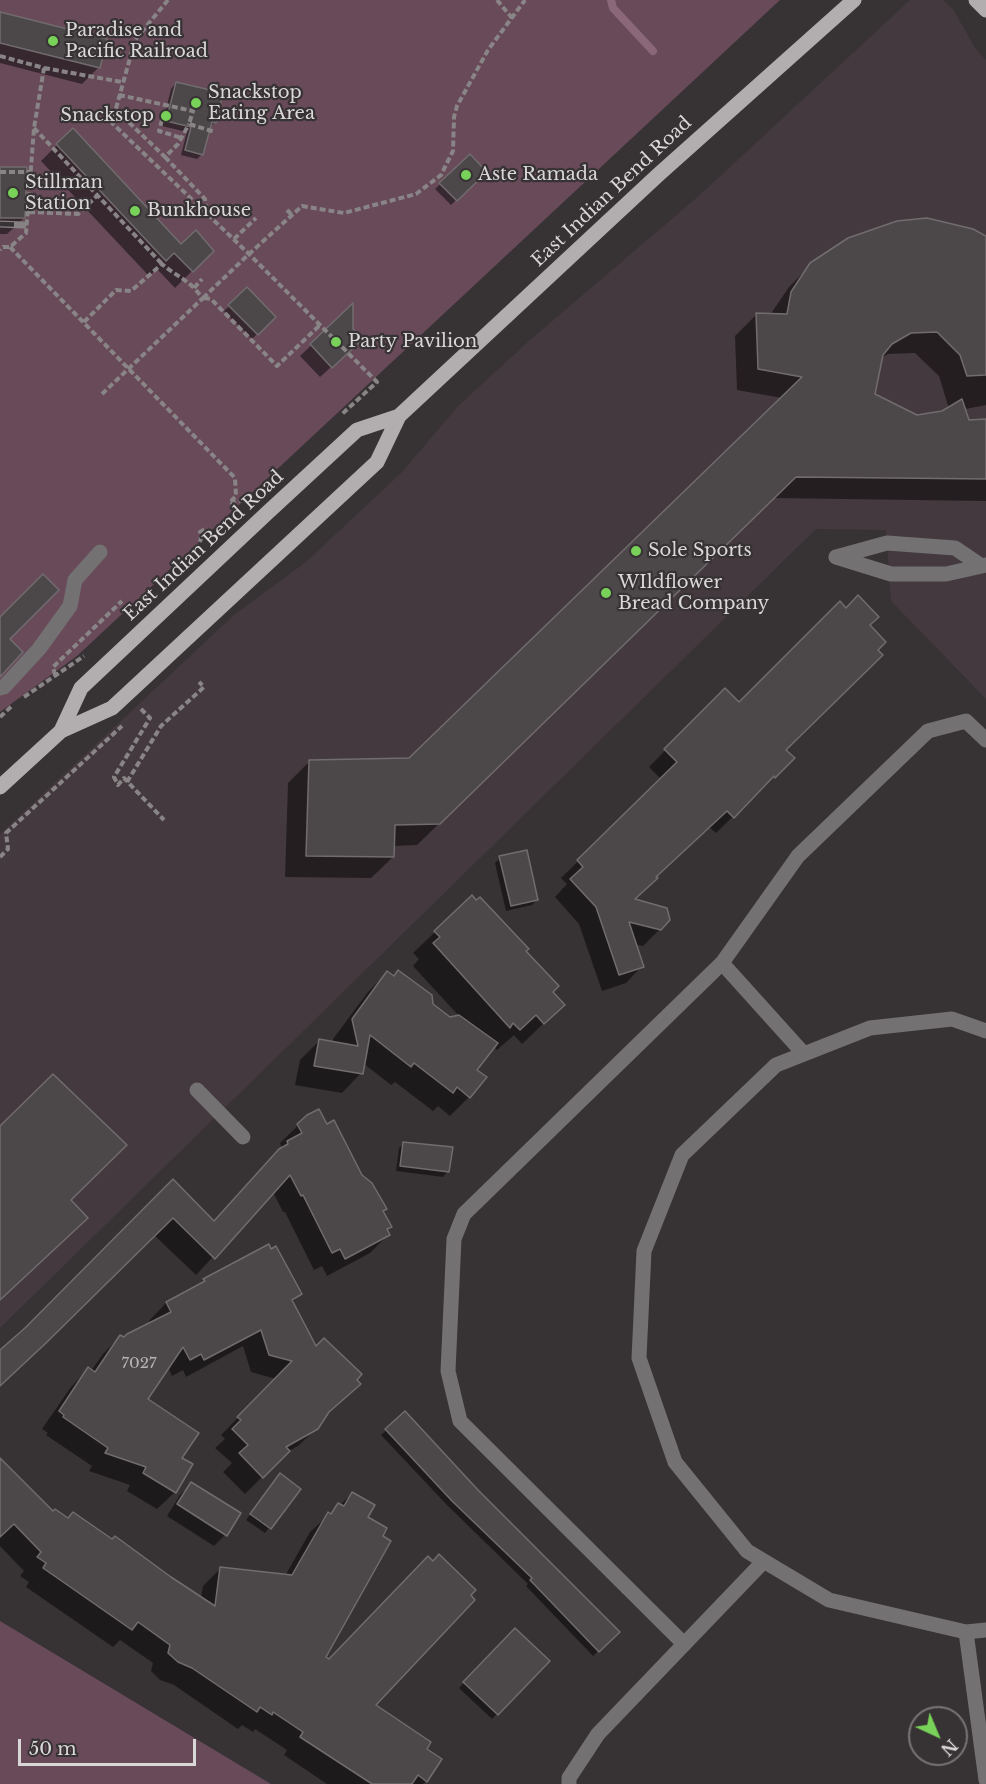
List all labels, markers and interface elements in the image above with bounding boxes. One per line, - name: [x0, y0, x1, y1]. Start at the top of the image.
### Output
- place label: Paradise and Pacific Railroad: [65, 20, 208, 63]
- marker: Paradise and Pacific Railroad: [46, 34, 60, 48]
- place label: Snackstop Eating Area: [208, 82, 315, 124]
- marker: Snackstop Eating Area: [189, 96, 203, 110]
- place label: Snackstop: [60, 105, 154, 127]
- marker: Snackstop: [159, 109, 173, 123]
- street label: East Indian Bend Road: [528, 112, 696, 272]
- place label: Aste Ramada: [478, 164, 598, 186]
- marker: Aste Ramada: [459, 168, 473, 182]
- place label: Stillman Station: [25, 172, 103, 214]
- marker: Stillman Station: [6, 186, 20, 200]
- place label: Bunkhouse: [147, 200, 251, 222]
- marker: Bunkhouse: [128, 204, 142, 218]
- place label: Party Pavilion: [348, 331, 477, 353]
- marker: Party Pavilion: [329, 335, 343, 349]
- street label: East Indian Bend Road: [120, 466, 288, 626]
- place label: Sole Sports: [648, 540, 752, 562]
- marker: Sole Sports: [629, 544, 643, 558]
- place label: WIldflower Bread Company: [618, 572, 769, 614]
- marker: WIldflower Bread Company: [599, 586, 613, 600]
- house number: 7027: [121, 1355, 157, 1373]
- north arrow: [908, 1706, 968, 1766]
- scale bar: [21, 1727, 200, 1765]
- text: N: [937, 1735, 961, 1760]
- text: 50 m: [29, 1738, 77, 1760]

